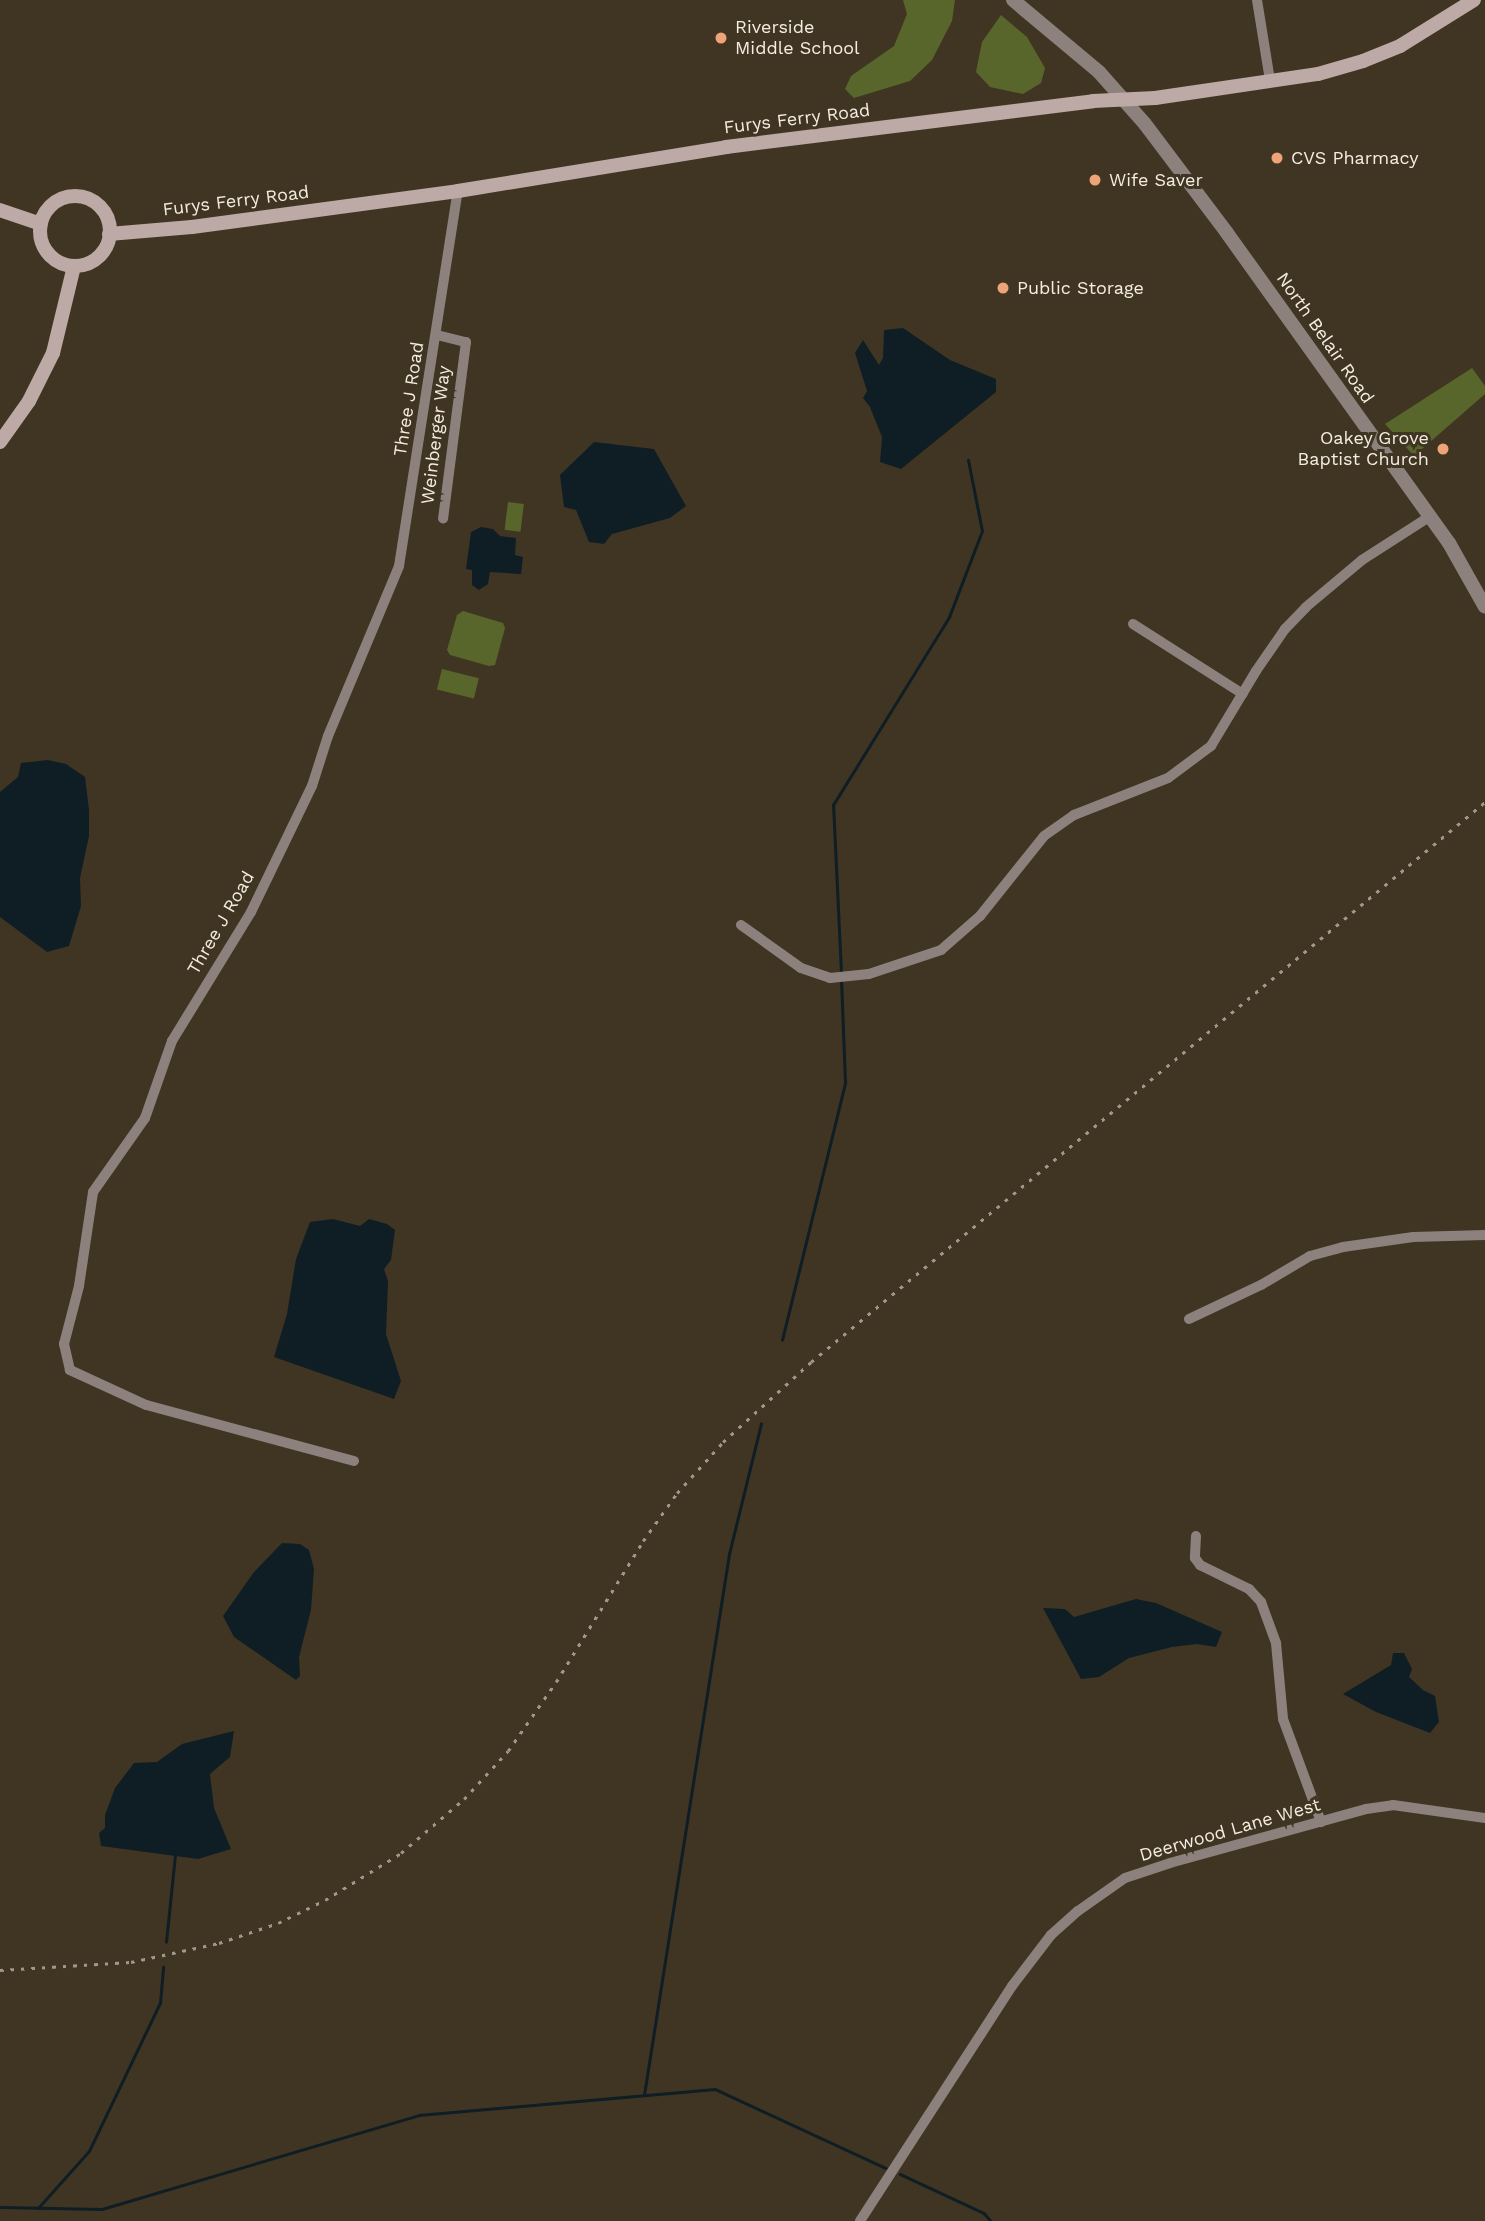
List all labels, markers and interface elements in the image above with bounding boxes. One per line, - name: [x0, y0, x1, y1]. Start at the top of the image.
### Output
- place label: Riverside Middle School: [735, 17, 860, 60]
- marker: Riverside Middle School: [713, 30, 729, 46]
- street label: Furys Ferry Road: [722, 99, 872, 139]
- place label: CVS Pharmacy: [1291, 147, 1418, 169]
- marker: CVS Pharmacy: [1269, 150, 1285, 166]
- place label: Wife Saver: [1109, 169, 1203, 191]
- marker: Wife Saver: [1087, 172, 1103, 188]
- street label: Furys Ferry Road: [161, 181, 311, 221]
- street label: North Belair Road: [1272, 268, 1378, 408]
- place label: Public Storage: [1017, 277, 1144, 299]
- marker: Public Storage: [995, 280, 1011, 296]
- street label: Three J Road: [389, 340, 429, 458]
- street label: Weinberger Way: [417, 364, 455, 506]
- place label: Oakey Grove Baptist Church: [1298, 428, 1429, 471]
- marker: Oakey Grove Baptist Church: [1435, 441, 1451, 457]
- street label: Three J Road: [183, 867, 259, 979]
- street label: Deerwood Lane West: [1137, 1794, 1323, 1866]

